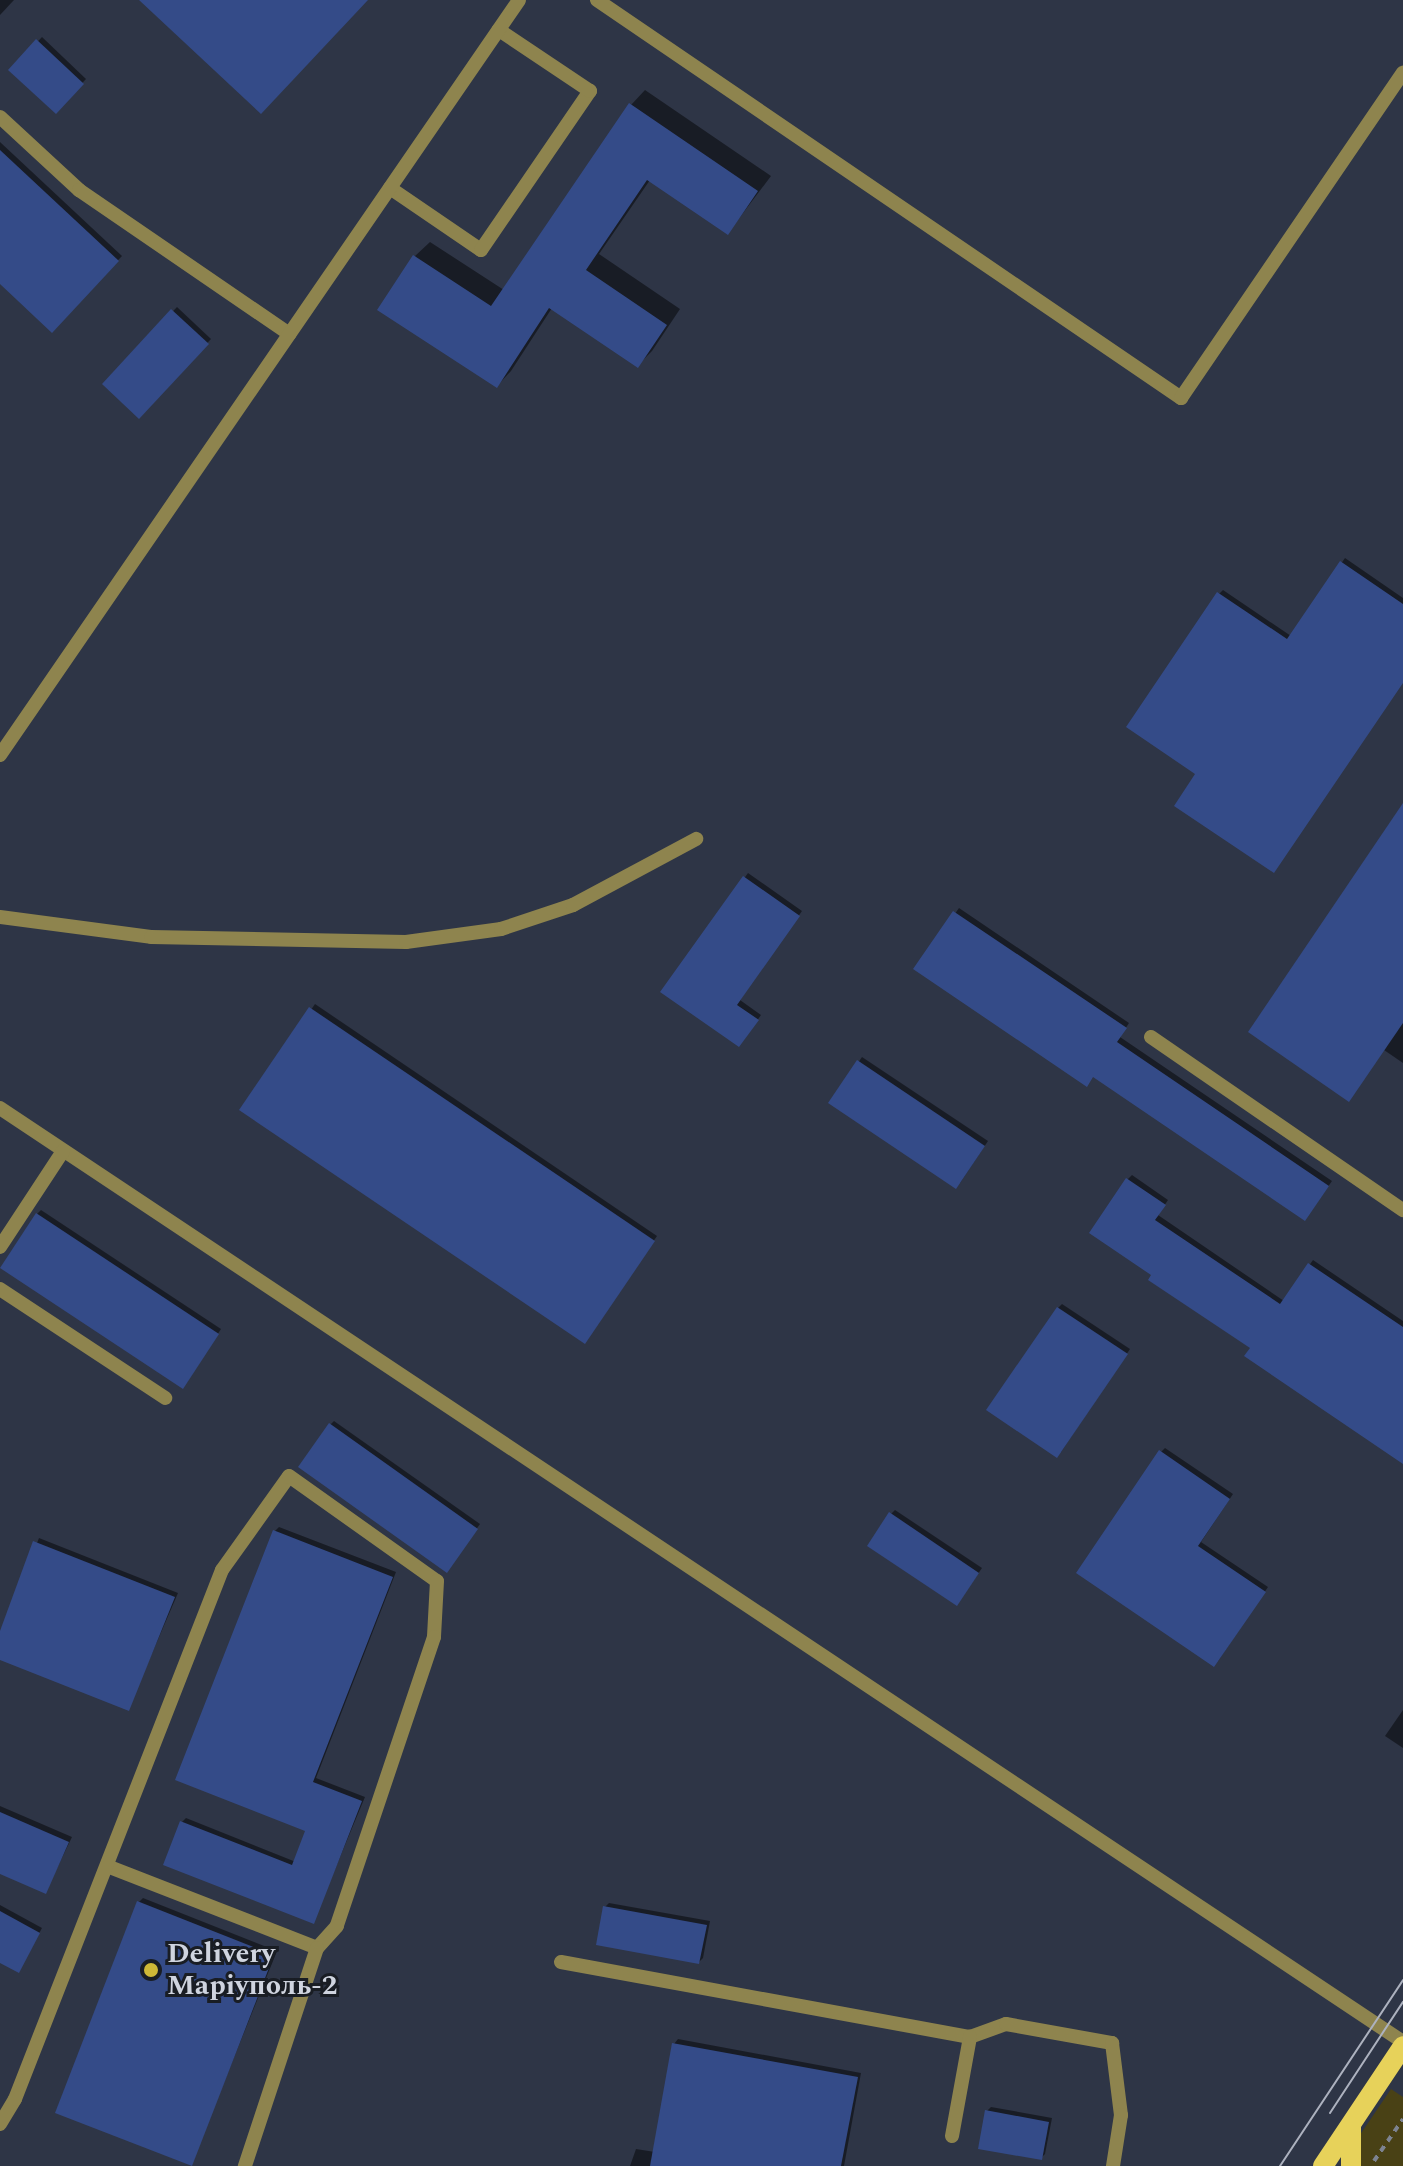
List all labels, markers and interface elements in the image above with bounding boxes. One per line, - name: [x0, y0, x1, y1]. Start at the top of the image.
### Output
- place label: Delivery Марiуполь-2: [167, 1937, 337, 2003]
- marker: Delivery Марiуполь-2: [142, 1961, 160, 1979]

